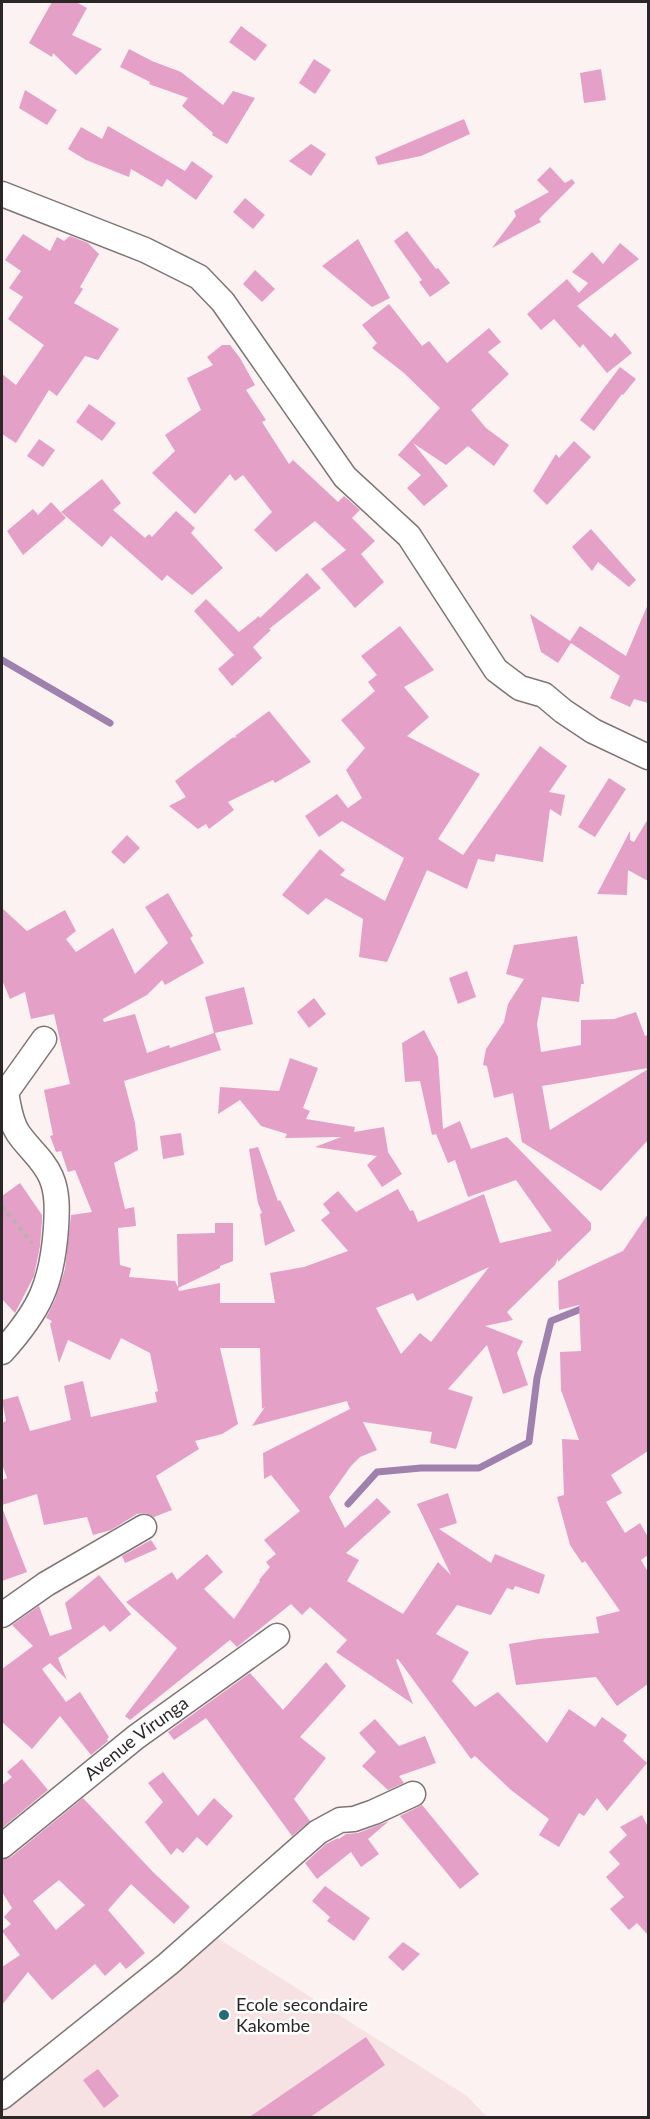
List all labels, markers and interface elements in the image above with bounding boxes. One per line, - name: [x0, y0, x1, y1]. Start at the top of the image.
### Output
- street label: Avenue Virunga: [79, 1691, 192, 1785]
- place label: Ecole secondaire Kakombe: [236, 1993, 368, 2036]
- marker: Ecole secondaire Kakombe: [217, 2008, 231, 2022]

